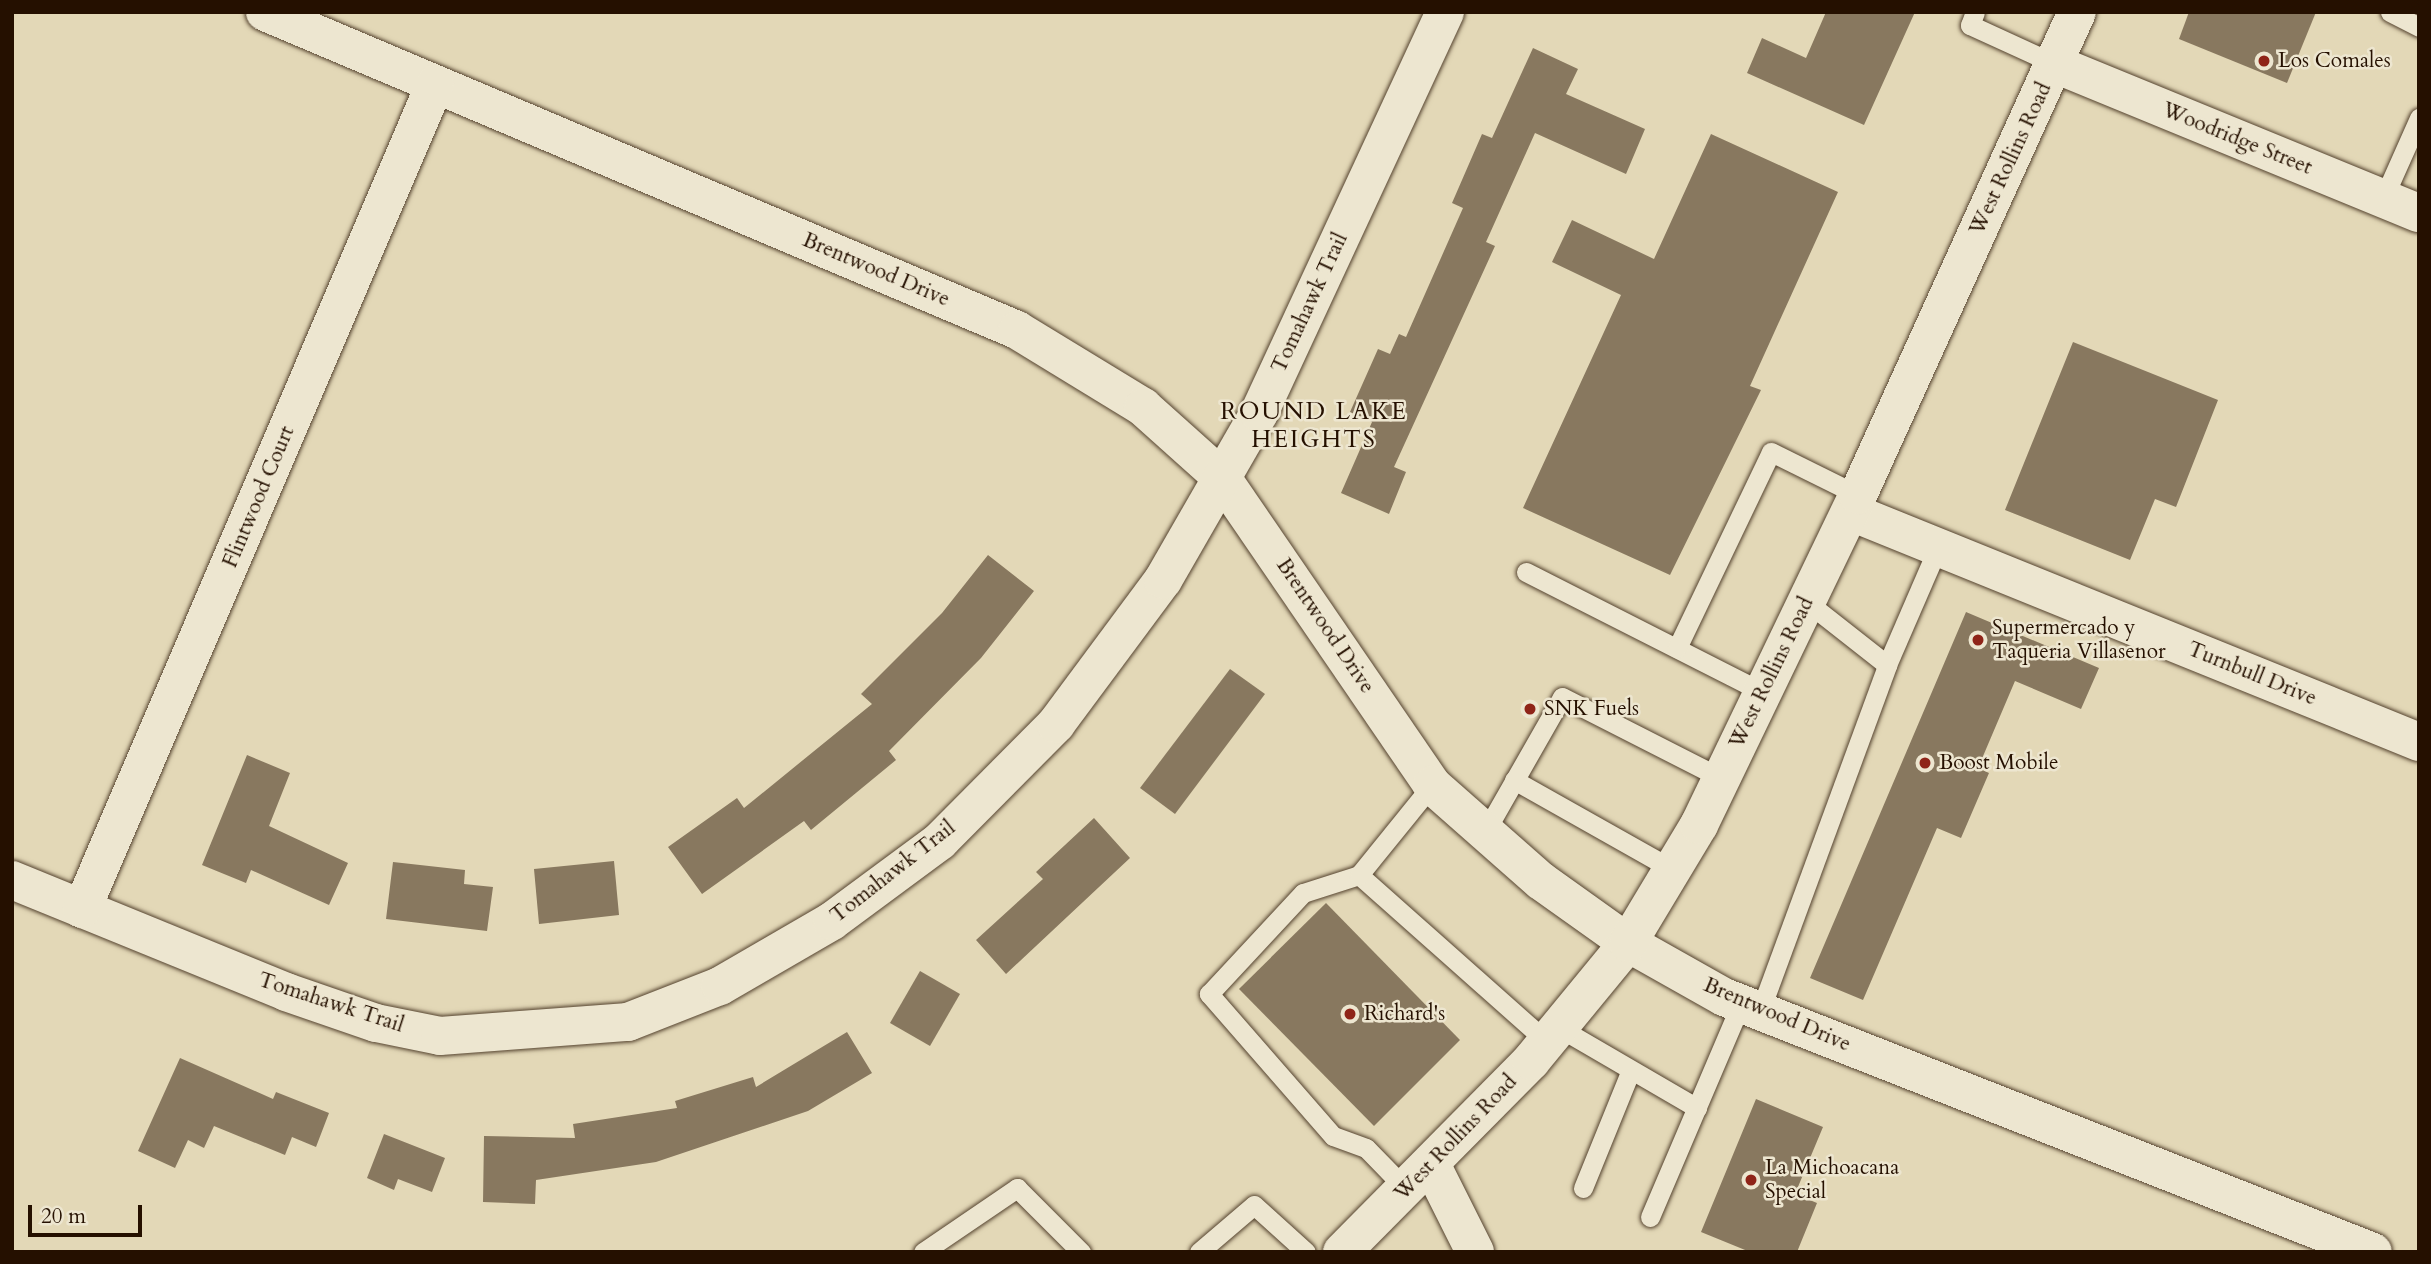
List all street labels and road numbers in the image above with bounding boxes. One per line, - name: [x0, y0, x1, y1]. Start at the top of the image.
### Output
- street label: West Rollins Road: [1965, 79, 2057, 239]
- street label: Woodridge Street: [2158, 97, 2316, 181]
- street label: Brentwood Drive: [799, 228, 953, 312]
- street label: Tomahawk Trail: [1267, 229, 1353, 377]
- street label: Flintwood Court: [218, 422, 300, 572]
- street label: Brentwood Drive: [1271, 554, 1379, 698]
- street label: West Rollins Road: [1724, 593, 1820, 753]
- street label: Turnbull Drive: [2184, 637, 2320, 711]
- street label: Tomahawk Trail: [826, 816, 960, 928]
- street label: Tomahawk Trail: [255, 968, 407, 1038]
- street label: Brentwood Drive: [1700, 973, 1854, 1057]
- street label: West Rollins Road: [1390, 1070, 1522, 1206]

